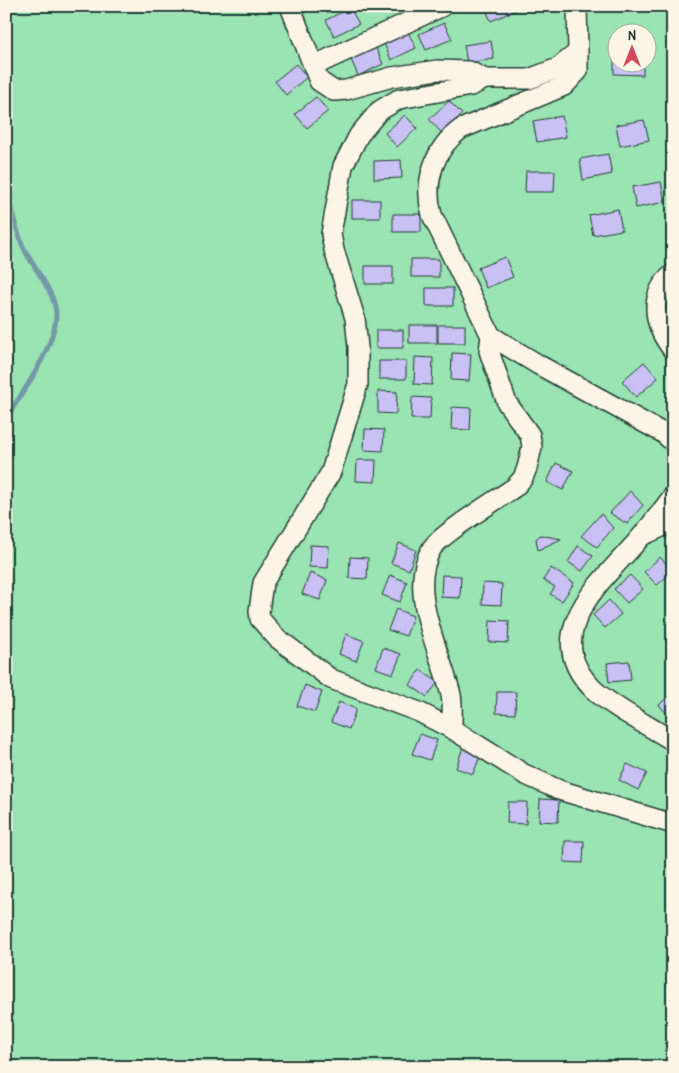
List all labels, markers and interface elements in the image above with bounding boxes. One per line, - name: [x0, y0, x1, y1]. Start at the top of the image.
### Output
- north arrow: [606, 22, 656, 72]
- text: N: [628, 25, 636, 44]

